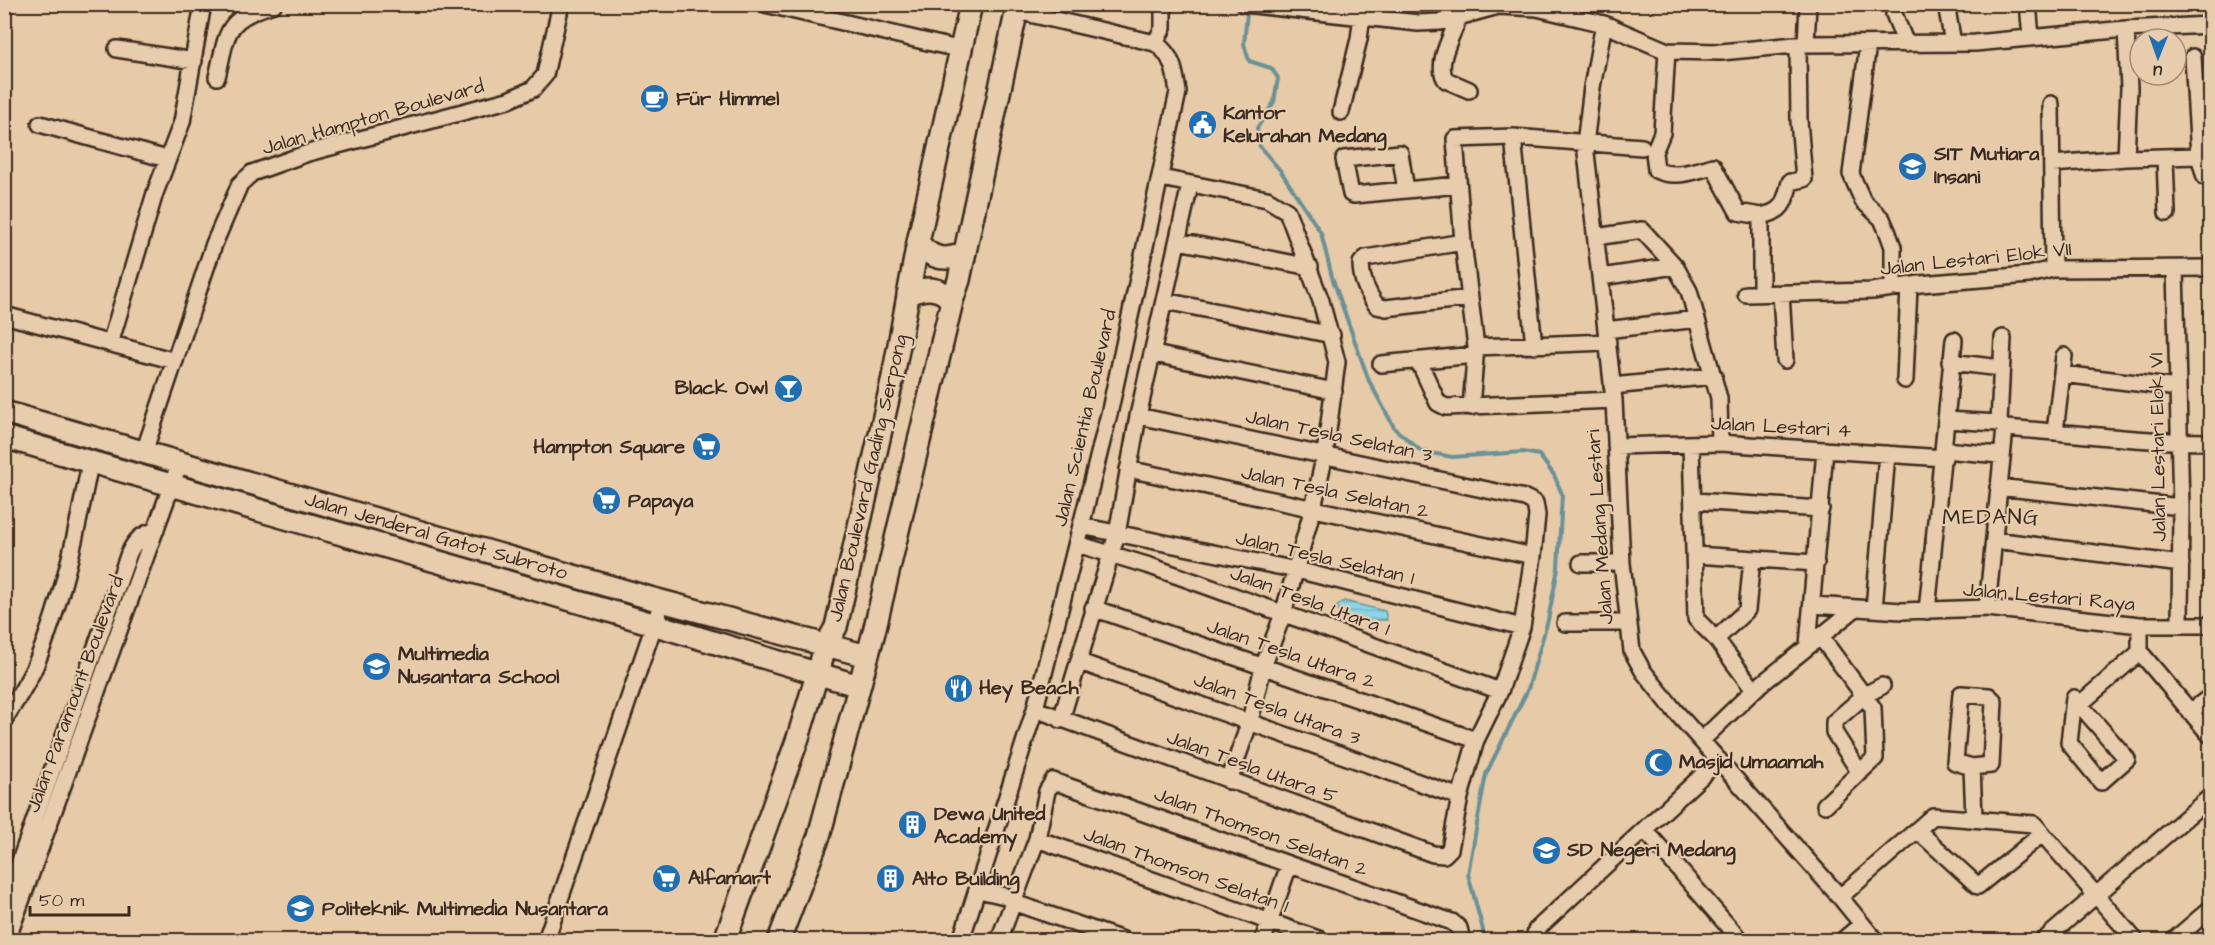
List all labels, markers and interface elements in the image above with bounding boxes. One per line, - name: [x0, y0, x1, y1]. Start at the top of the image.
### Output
- north arrow: [2128, 27, 2188, 87]
- text: U: [2153, 60, 2162, 82]
- street label: Jalan Hampton Boulevard: [259, 72, 487, 162]
- cafe icon: Für Himmel: [639, 83, 671, 115]
- place label: Für Himmel: [676, 85, 779, 113]
- place label: Kantor Kelurahan Medang: [1223, 99, 1387, 151]
- public building icon: Kantor Kelurahan Medang: [1186, 109, 1218, 141]
- place label: SIT Mutiara Insani: [1933, 140, 2040, 191]
- school or university icon: SIT Mutiara Insani: [1897, 150, 1929, 182]
- street label: Jalan Lestari Elok VII: [1879, 235, 2073, 283]
- street label: Jalan Scientia Boulevard: [1046, 307, 1124, 529]
- street label: Jalan Boulevard Gading Serpong: [821, 331, 916, 625]
- street label: Jalan Lestari Elok VI: [2142, 352, 2174, 542]
- bar icon: Black Owl: [773, 372, 805, 404]
- place label: Black Owl: [675, 374, 768, 402]
- street label: Jalan Tesla Selatan 3: [1243, 403, 1435, 469]
- street label: Jalan Lestari 4: [1710, 409, 1852, 445]
- street label: Jalan Medang Lestari: [1579, 429, 1622, 625]
- supermarket icon: Hampton Square: [690, 431, 722, 463]
- place label: Hampton Square: [533, 433, 685, 461]
- street label: Jalan Tesla Selatan 2: [1238, 458, 1432, 526]
- street label: Jalan Jenderal Gatot Subroto: [301, 485, 571, 587]
- supermarket icon: Papaya: [591, 485, 623, 517]
- place label: Papaya: [628, 487, 694, 516]
- district label: MEDANG: [1942, 502, 2040, 533]
- street label: Jalan Tesla Selatan 1: [1233, 524, 1418, 592]
- street label: Jalan Tesla Utara 1: [1226, 559, 1394, 643]
- street label: Jalan Paramount Boulevard: [19, 571, 131, 817]
- street label: Jalan Lestari Raya: [1962, 576, 2136, 619]
- street label: Jalan Tesla Utara 2: [1203, 612, 1380, 696]
- place label: Multimedia Nusantara School: [398, 640, 559, 691]
- school or university icon: Multimedia Nusantara School: [361, 650, 393, 682]
- street label: Jalan Tesla Utara 3: [1190, 666, 1364, 752]
- restaurant icon: Hey Beach: [942, 672, 974, 704]
- place label: Hey Beach: [979, 674, 1080, 703]
- street label: Jalan Tesla Utara 5: [1163, 723, 1341, 811]
- mosque icon: Masjid Umaamah: [1642, 746, 1674, 778]
- place label: Masjid Umaamah: [1679, 748, 1824, 776]
- street label: Jalan Thomson Selatan 2: [1150, 780, 1372, 884]
- place label: Dewa United Academy: [934, 800, 1046, 852]
- building icon: Dewa United Academy: [897, 809, 929, 841]
- street label: Jalan Thomson Selatan 1: [1080, 820, 1293, 920]
- school or university icon: SD Negeri Medang: [1530, 834, 1562, 866]
- place label: SD Negeri Medang: [1566, 836, 1736, 865]
- supermarket icon: Alfamart: [651, 862, 683, 894]
- building icon: Alto Building: [875, 863, 907, 895]
- place label: Alfamart: [688, 864, 772, 892]
- place label: Alto Building: [912, 865, 1020, 894]
- scale bar: [30, 879, 129, 917]
- text: 50 m: [39, 888, 84, 913]
- school or university icon: Politeknik Multimedia Nusantara: [285, 893, 317, 925]
- place label: Politeknik Multimedia Nusantara: [322, 895, 609, 923]

